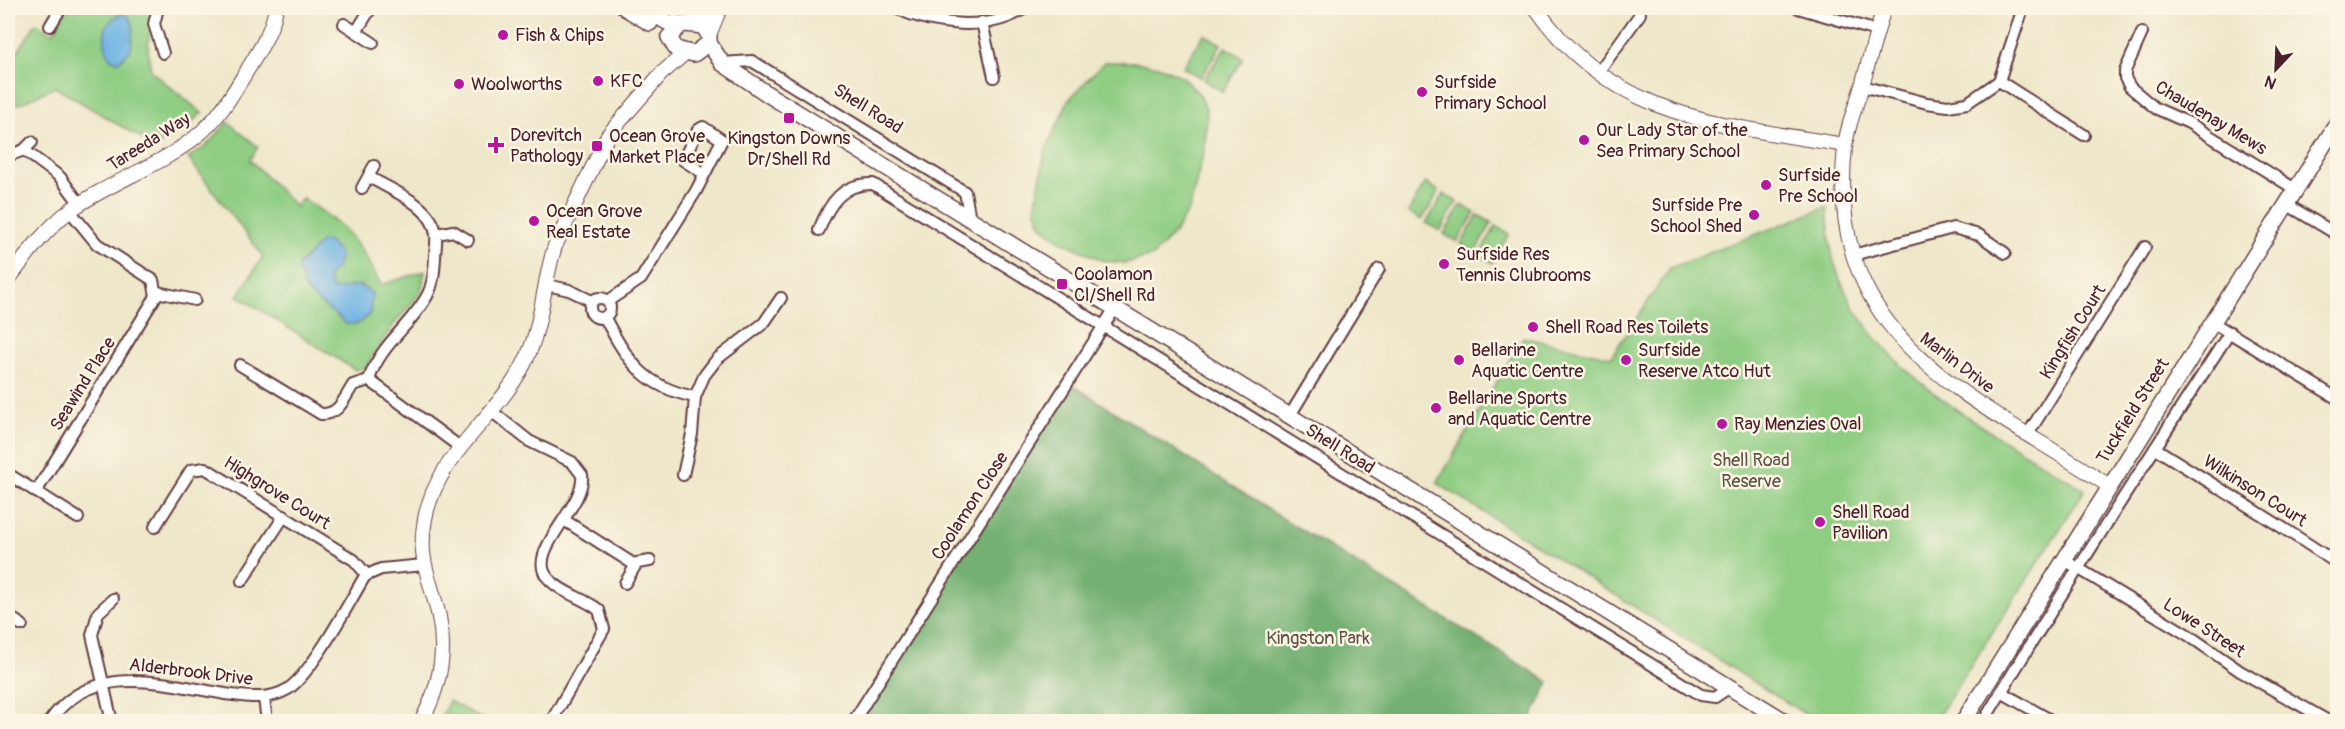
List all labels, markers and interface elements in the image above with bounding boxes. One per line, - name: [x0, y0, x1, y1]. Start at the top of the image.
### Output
- place label: Fish & Chips: [515, 24, 604, 47]
- marker: Fish & Chips: [496, 28, 510, 42]
- north arrow: [2246, 39, 2306, 99]
- place label: KFC: [610, 70, 643, 93]
- text: N: [2261, 70, 2279, 93]
- place label: Surfside Primary School: [1434, 71, 1547, 115]
- place label: Woolworths: [471, 73, 562, 96]
- marker: KFC: [591, 74, 605, 88]
- street label: Chaudenay Mews: [2151, 76, 2271, 160]
- marker: Woolworths: [452, 77, 466, 91]
- street label: Shell Road: [829, 79, 907, 139]
- marker: Surfside Primary School: [1415, 85, 1429, 99]
- street label: Tareeda Way: [103, 107, 195, 177]
- marker: Kingston Downs Dr/Shell Rd: [782, 111, 796, 125]
- place label: Our Lady Star of the Sea Primary School: [1596, 119, 1748, 163]
- place label: Dorevitch Pathology: [510, 124, 583, 168]
- place label: Ocean Grove Market Place: [609, 125, 705, 169]
- place label: Kingston Downs Dr/Shell Rd: [728, 127, 850, 171]
- marker: Our Lady Star of the Sea Primary School: [1577, 133, 1591, 147]
- marker: Dorevitch Pathology: [487, 136, 505, 154]
- marker: Ocean Grove Market Place: [590, 139, 604, 153]
- place label: Surfside Pre School: [1778, 164, 1858, 208]
- marker: Surfside Pre School: [1759, 178, 1773, 192]
- place label: Surfside Pre School Shed: [1650, 194, 1742, 238]
- place label: Ocean Grove Real Estate: [546, 200, 642, 244]
- marker: Surfside Pre School Shed: [1747, 208, 1761, 222]
- marker: Ocean Grove Real Estate: [527, 214, 541, 228]
- place label: Surfside Res Tennis Clubrooms: [1456, 243, 1591, 287]
- marker: Surfside Res Tennis Clubrooms: [1437, 257, 1451, 271]
- place label: Coolamon Cl/Shell Rd: [1074, 263, 1155, 307]
- marker: Coolamon Cl/Shell Rd: [1055, 277, 1069, 291]
- street label: Kingfish Court: [2035, 280, 2112, 384]
- place label: Shell Road Res Toilets: [1545, 316, 1708, 339]
- marker: Shell Road Res Toilets: [1526, 320, 1540, 334]
- street label: Marlin Drive: [1915, 327, 1999, 399]
- street label: Seawind Place: [45, 333, 121, 435]
- place label: Bellarine Aquatic Centre: [1471, 339, 1583, 383]
- place label: Surfside Reserve Atco Hut: [1638, 339, 1772, 383]
- marker: Bellarine Aquatic Centre: [1452, 353, 1466, 367]
- marker: Surfside Reserve Atco Hut: [1619, 353, 1633, 367]
- street label: Tuckfield Street: [2091, 353, 2175, 468]
- place label: Bellarine Sports and Aquatic Centre: [1448, 387, 1591, 431]
- marker: Bellarine Sports and Aquatic Centre: [1429, 401, 1443, 415]
- place label: Ray Menzies Oval: [1734, 413, 1862, 436]
- marker: Ray Menzies Oval: [1715, 417, 1729, 431]
- street label: Shell Road: [1301, 419, 1379, 479]
- street label: Coolamon Close: [926, 447, 1014, 565]
- park label: Shell Road Reserve: [1712, 449, 1790, 493]
- street label: Wilkinson Court: [2199, 450, 2312, 533]
- street label: Highgrove Court: [219, 451, 335, 535]
- place label: Shell Road Pavilion: [1832, 501, 1910, 545]
- marker: Shell Road Pavilion: [1813, 515, 1827, 529]
- street label: Lowe Street: [2159, 593, 2250, 663]
- park label: Kingston Park: [1266, 627, 1370, 650]
- street label: Alderbrook Drive: [128, 653, 254, 691]

